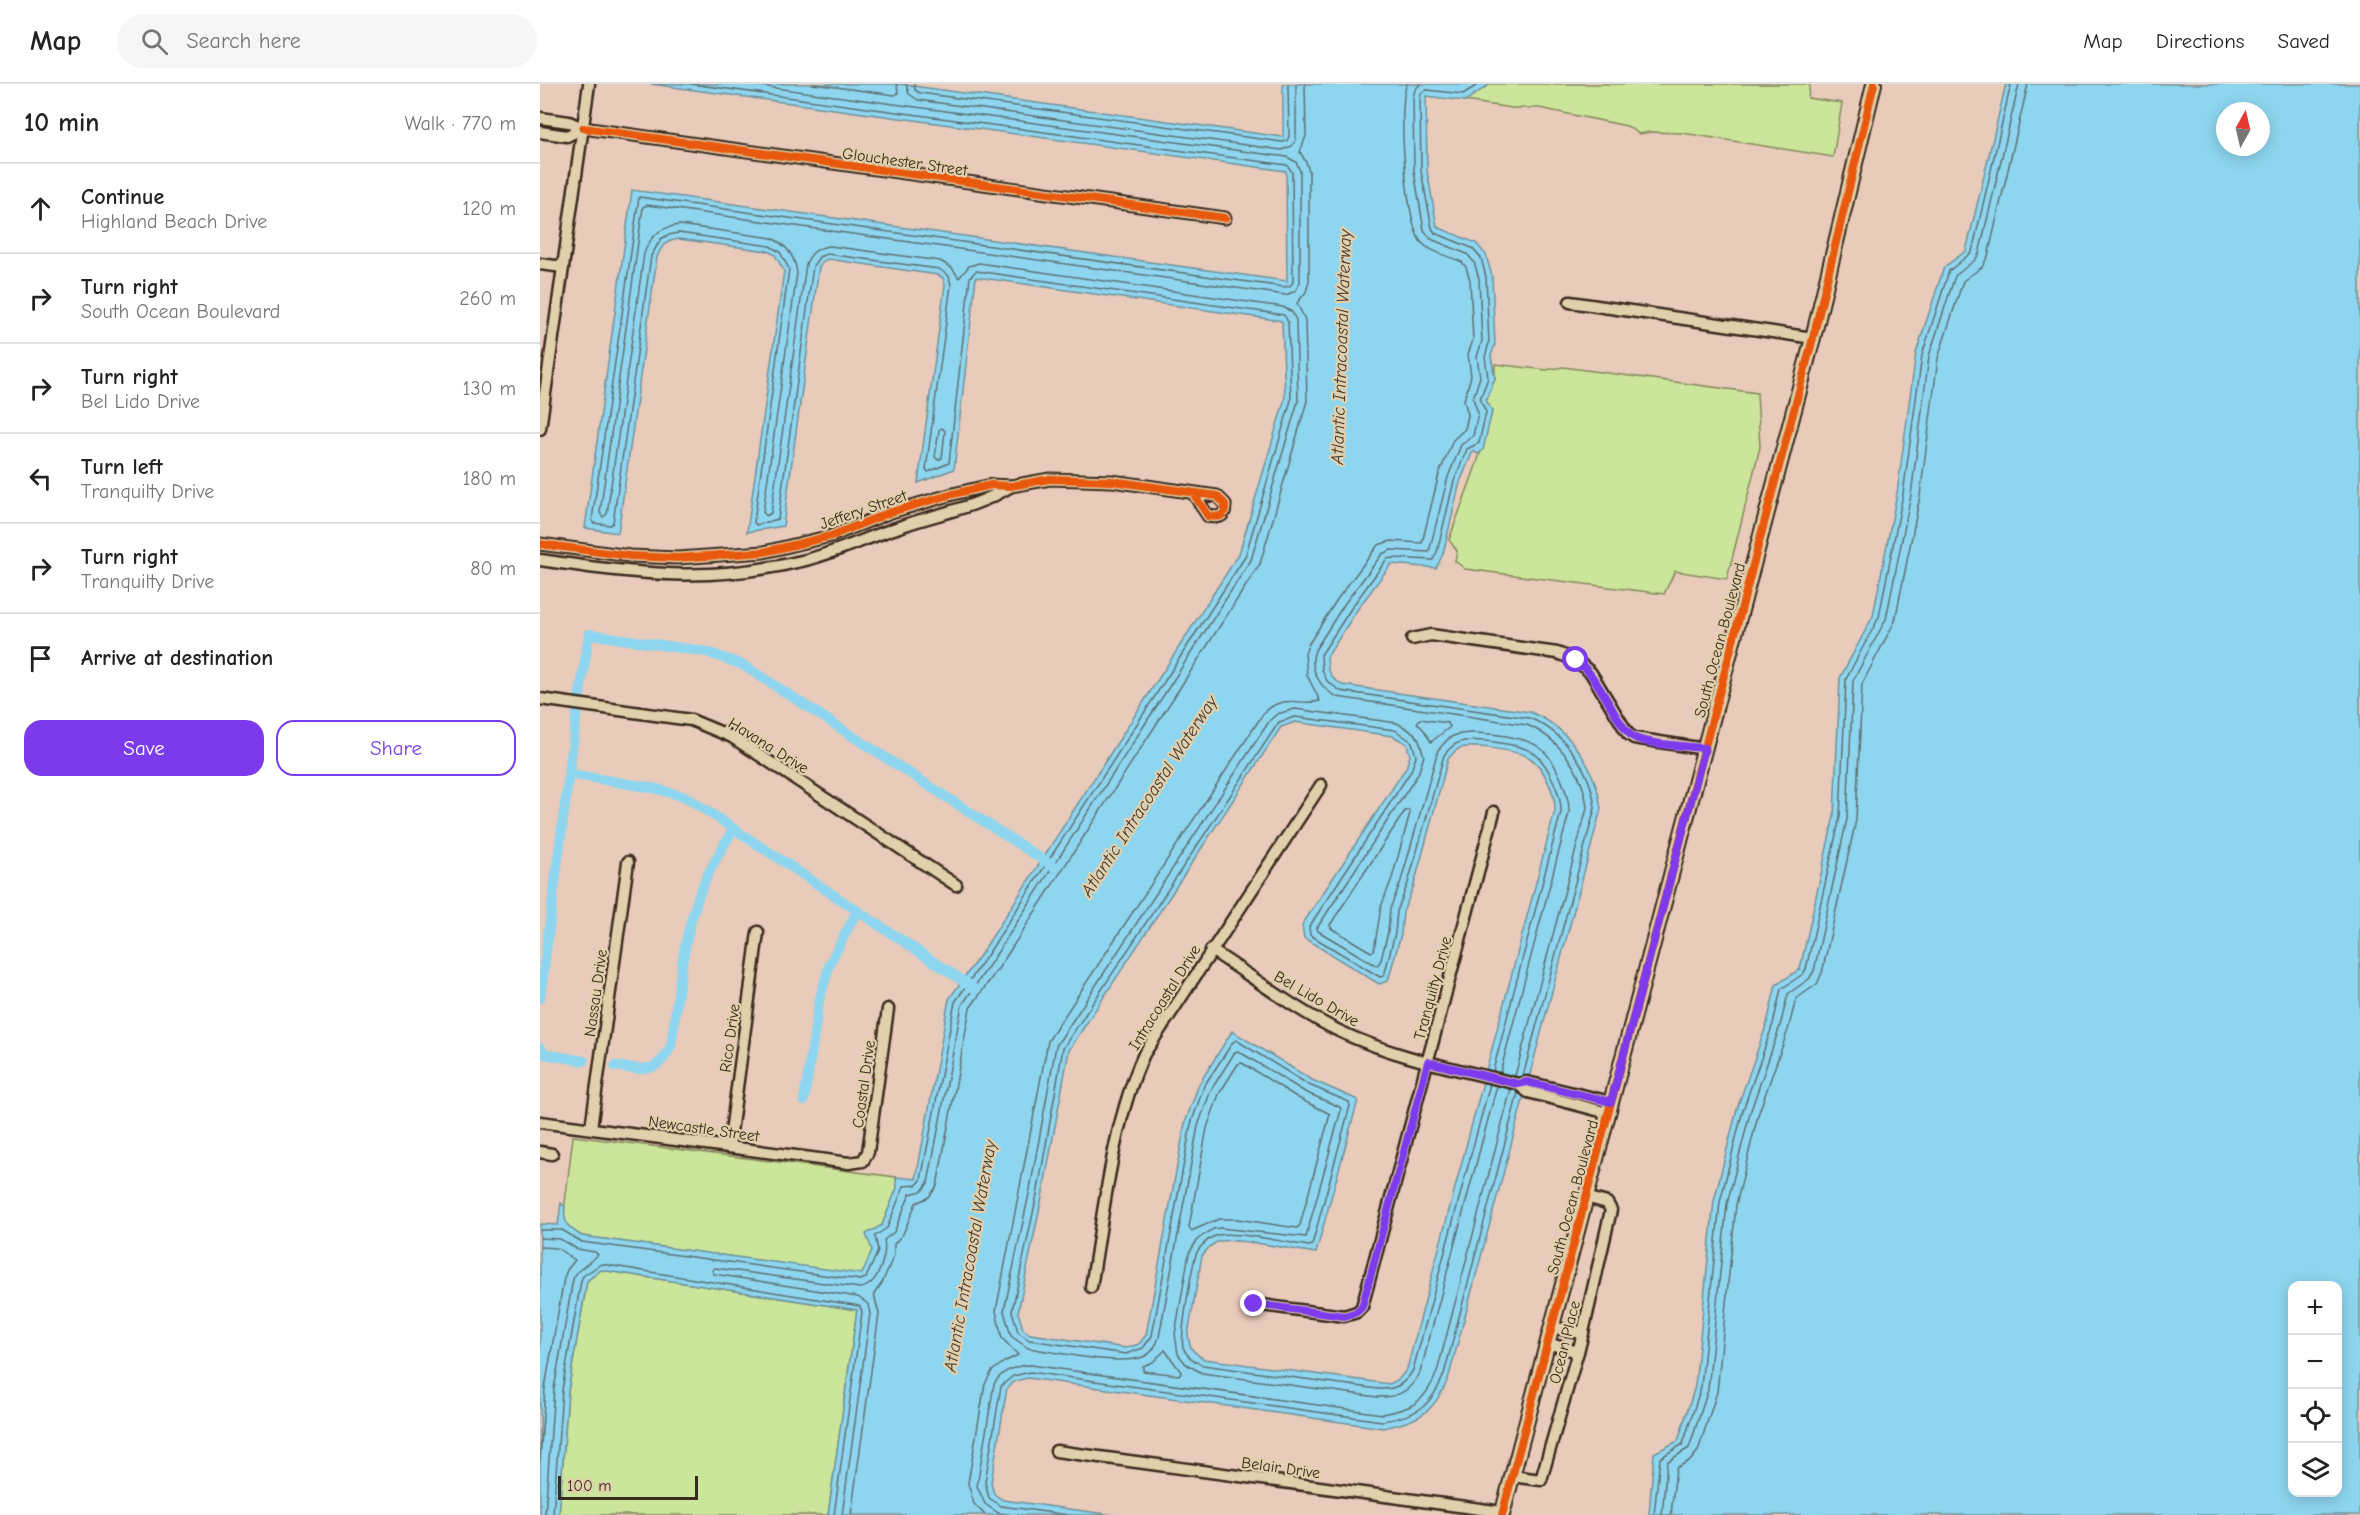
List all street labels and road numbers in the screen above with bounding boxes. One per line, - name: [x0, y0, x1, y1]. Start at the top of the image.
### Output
- street label: Glouchester Street: [841, 144, 969, 180]
- street label: Jeffery Street: [817, 487, 910, 533]
- street label: South Ocean Boulevard: [1691, 561, 1749, 720]
- street label: Havana Drive: [725, 714, 812, 778]
- street label: Tranquilty Drive: [1410, 934, 1455, 1042]
- street label: Intracoastal Drive: [1125, 942, 1204, 1054]
- street label: Nassau Drive: [581, 948, 611, 1038]
- street label: Bel Lido Drive: [1271, 967, 1362, 1030]
- street label: Rico Drive: [716, 1003, 744, 1074]
- street label: Coastal Drive: [849, 1039, 879, 1129]
- street label: Newcastle Street: [647, 1112, 761, 1146]
- street label: South Ocean Boulevard: [1544, 1118, 1602, 1277]
- street label: Ocean Place: [1546, 1299, 1584, 1386]
- street label: Belair Drive: [1240, 1454, 1321, 1482]

